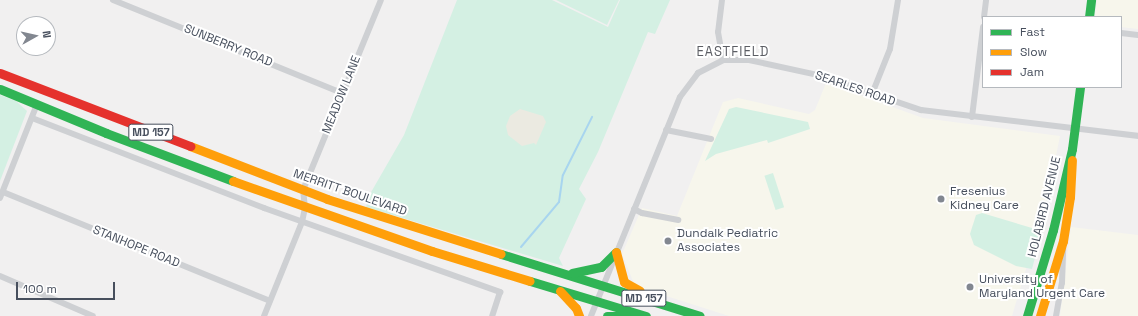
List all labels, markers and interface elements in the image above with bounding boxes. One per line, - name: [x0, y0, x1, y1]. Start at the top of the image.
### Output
- north arrow: [16, 16, 56, 56]
- legend: [982, 16, 1122, 88]
- street label: SUNBERRY ROAD: [182, 22, 274, 70]
- text: Fast: [1020, 24, 1045, 40]
- text: N: [39, 30, 54, 39]
- district label: EASTFIELD: [697, 44, 769, 60]
- text: Slow: [1020, 44, 1047, 60]
- street label: MEADOW LANE: [320, 54, 364, 136]
- text: Jam: [1020, 64, 1044, 80]
- street label: SEARLES ROAD: [813, 69, 897, 109]
- road number: MD 157: [128, 123, 174, 141]
- street label: HOLABIRD AVENUE: [1026, 155, 1064, 259]
- street label: MERRITT BOULEVARD: [291, 167, 409, 219]
- place label: Fresenius Kidney Care: [950, 185, 1019, 213]
- marker: Fresenius Kidney Care: [935, 193, 947, 205]
- street label: STANHOPE ROAD: [90, 223, 182, 271]
- place label: Dundalk Pediatric Associates: [677, 227, 778, 255]
- marker: Dundalk Pediatric Associates: [662, 235, 674, 247]
- place label: University of Maryland Urgent Care: [979, 273, 1105, 301]
- scale bar: [18, 274, 117, 300]
- text: 100 m: [23, 281, 57, 297]
- marker: University of Maryland Urgent Care: [964, 281, 976, 293]
- road number: MD 157: [621, 289, 667, 307]

